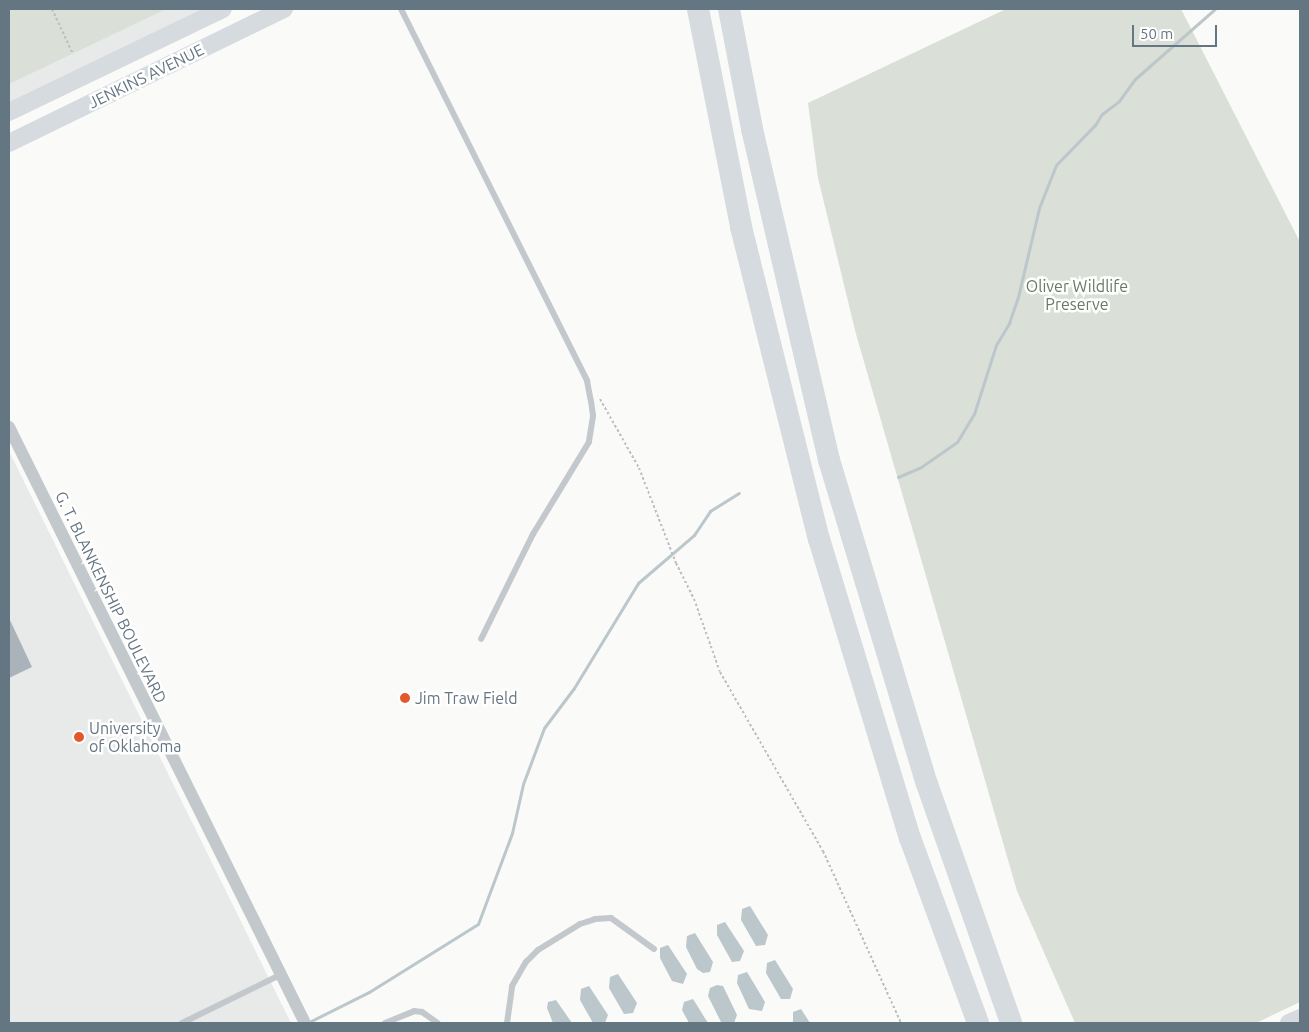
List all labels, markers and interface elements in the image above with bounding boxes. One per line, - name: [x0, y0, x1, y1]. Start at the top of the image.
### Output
- scale bar: [1134, 15, 1219, 47]
- text: 50 m: [1140, 25, 1173, 42]
- street label: JENKINS AVENUE: [85, 40, 207, 112]
- park label: Oliver Wildlife Preserve: [1026, 276, 1128, 314]
- street label: G. T. BLANKENSHIP BOULEVARD: [51, 488, 171, 706]
- place label: Jim Traw Field: [415, 688, 518, 708]
- marker: Jim Traw Field: [399, 692, 411, 704]
- place label: University of Oklahoma: [89, 718, 182, 756]
- marker: University of Oklahoma: [73, 731, 85, 743]

